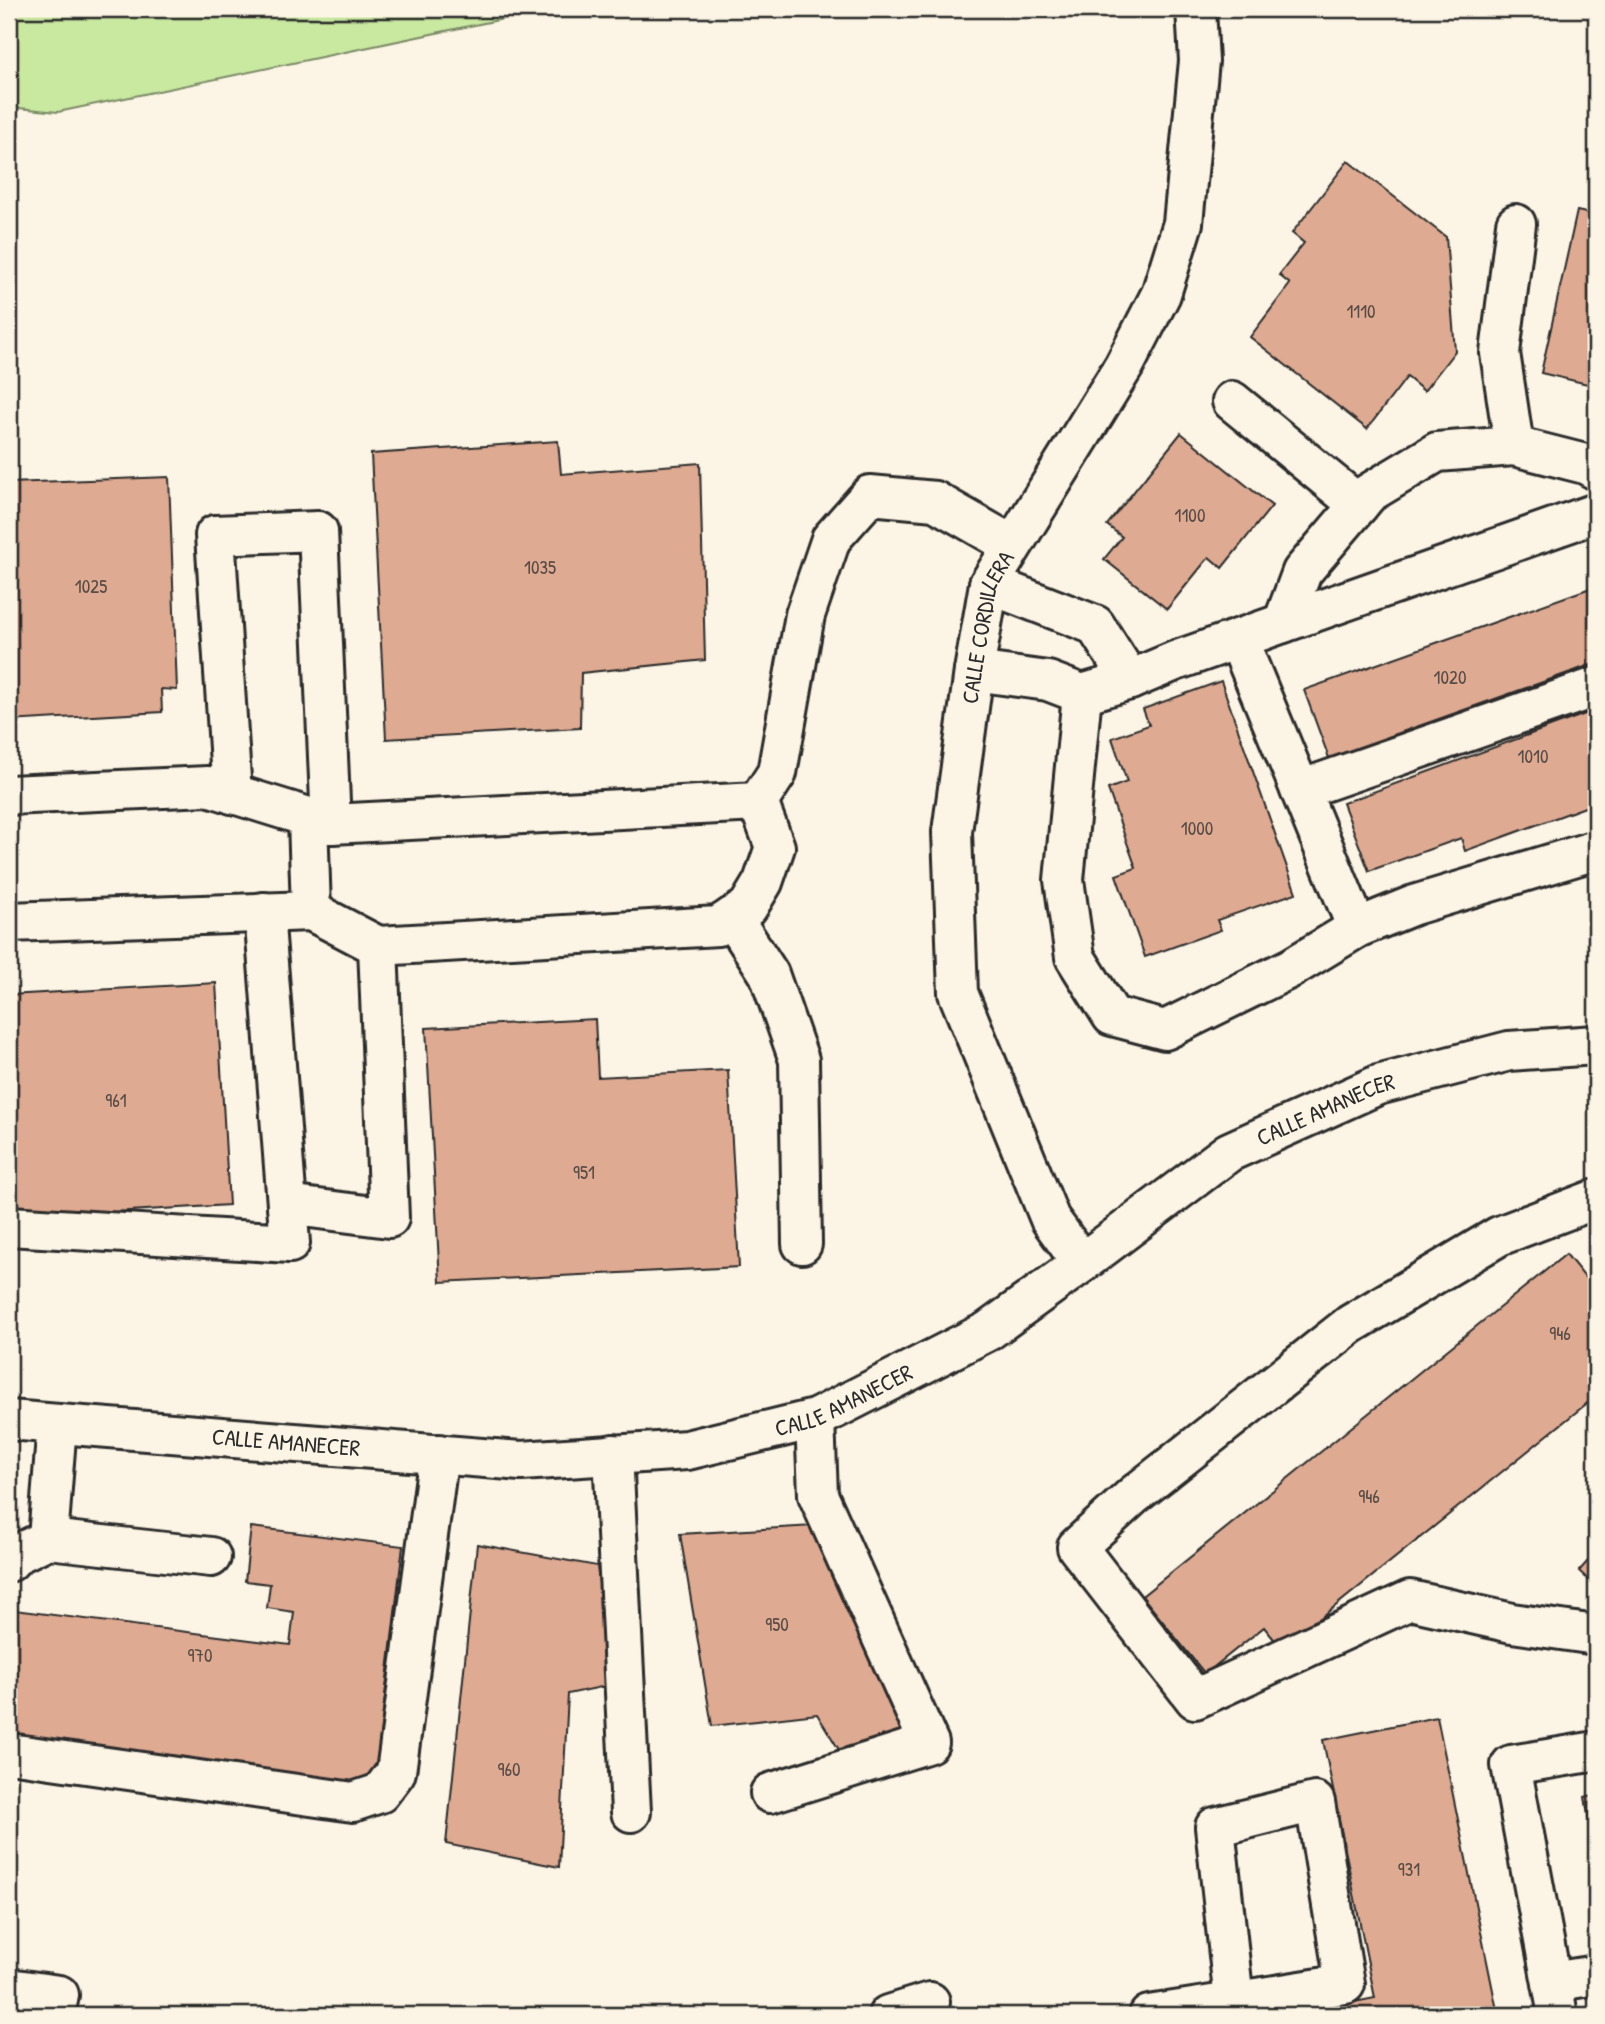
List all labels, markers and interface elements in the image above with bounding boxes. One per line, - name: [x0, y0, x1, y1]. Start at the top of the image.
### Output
- house number: 1110: [1346, 298, 1376, 324]
- house number: 1100: [1175, 502, 1205, 528]
- street label: CALLE CORDILLERA: [954, 545, 1021, 706]
- house number: 1035: [524, 554, 556, 580]
- house number: 1025: [75, 573, 107, 599]
- house number: 1020: [1434, 664, 1466, 690]
- house number: 1010: [1518, 743, 1548, 769]
- house number: 1000: [1181, 815, 1213, 841]
- street label: CALLE AMANECER: [1251, 1065, 1398, 1153]
- house number: 961: [105, 1087, 127, 1113]
- house number: 951: [573, 1159, 595, 1185]
- house number: 946: [1549, 1320, 1571, 1346]
- street label: CALLE AMANECER: [772, 1356, 918, 1443]
- street label: CALLE AMANECER: [211, 1420, 361, 1463]
- house number: 946: [1358, 1483, 1380, 1509]
- house number: 950: [765, 1611, 789, 1637]
- house number: 970: [188, 1642, 212, 1668]
- house number: 960: [497, 1756, 521, 1782]
- house number: 931: [1398, 1856, 1420, 1882]

